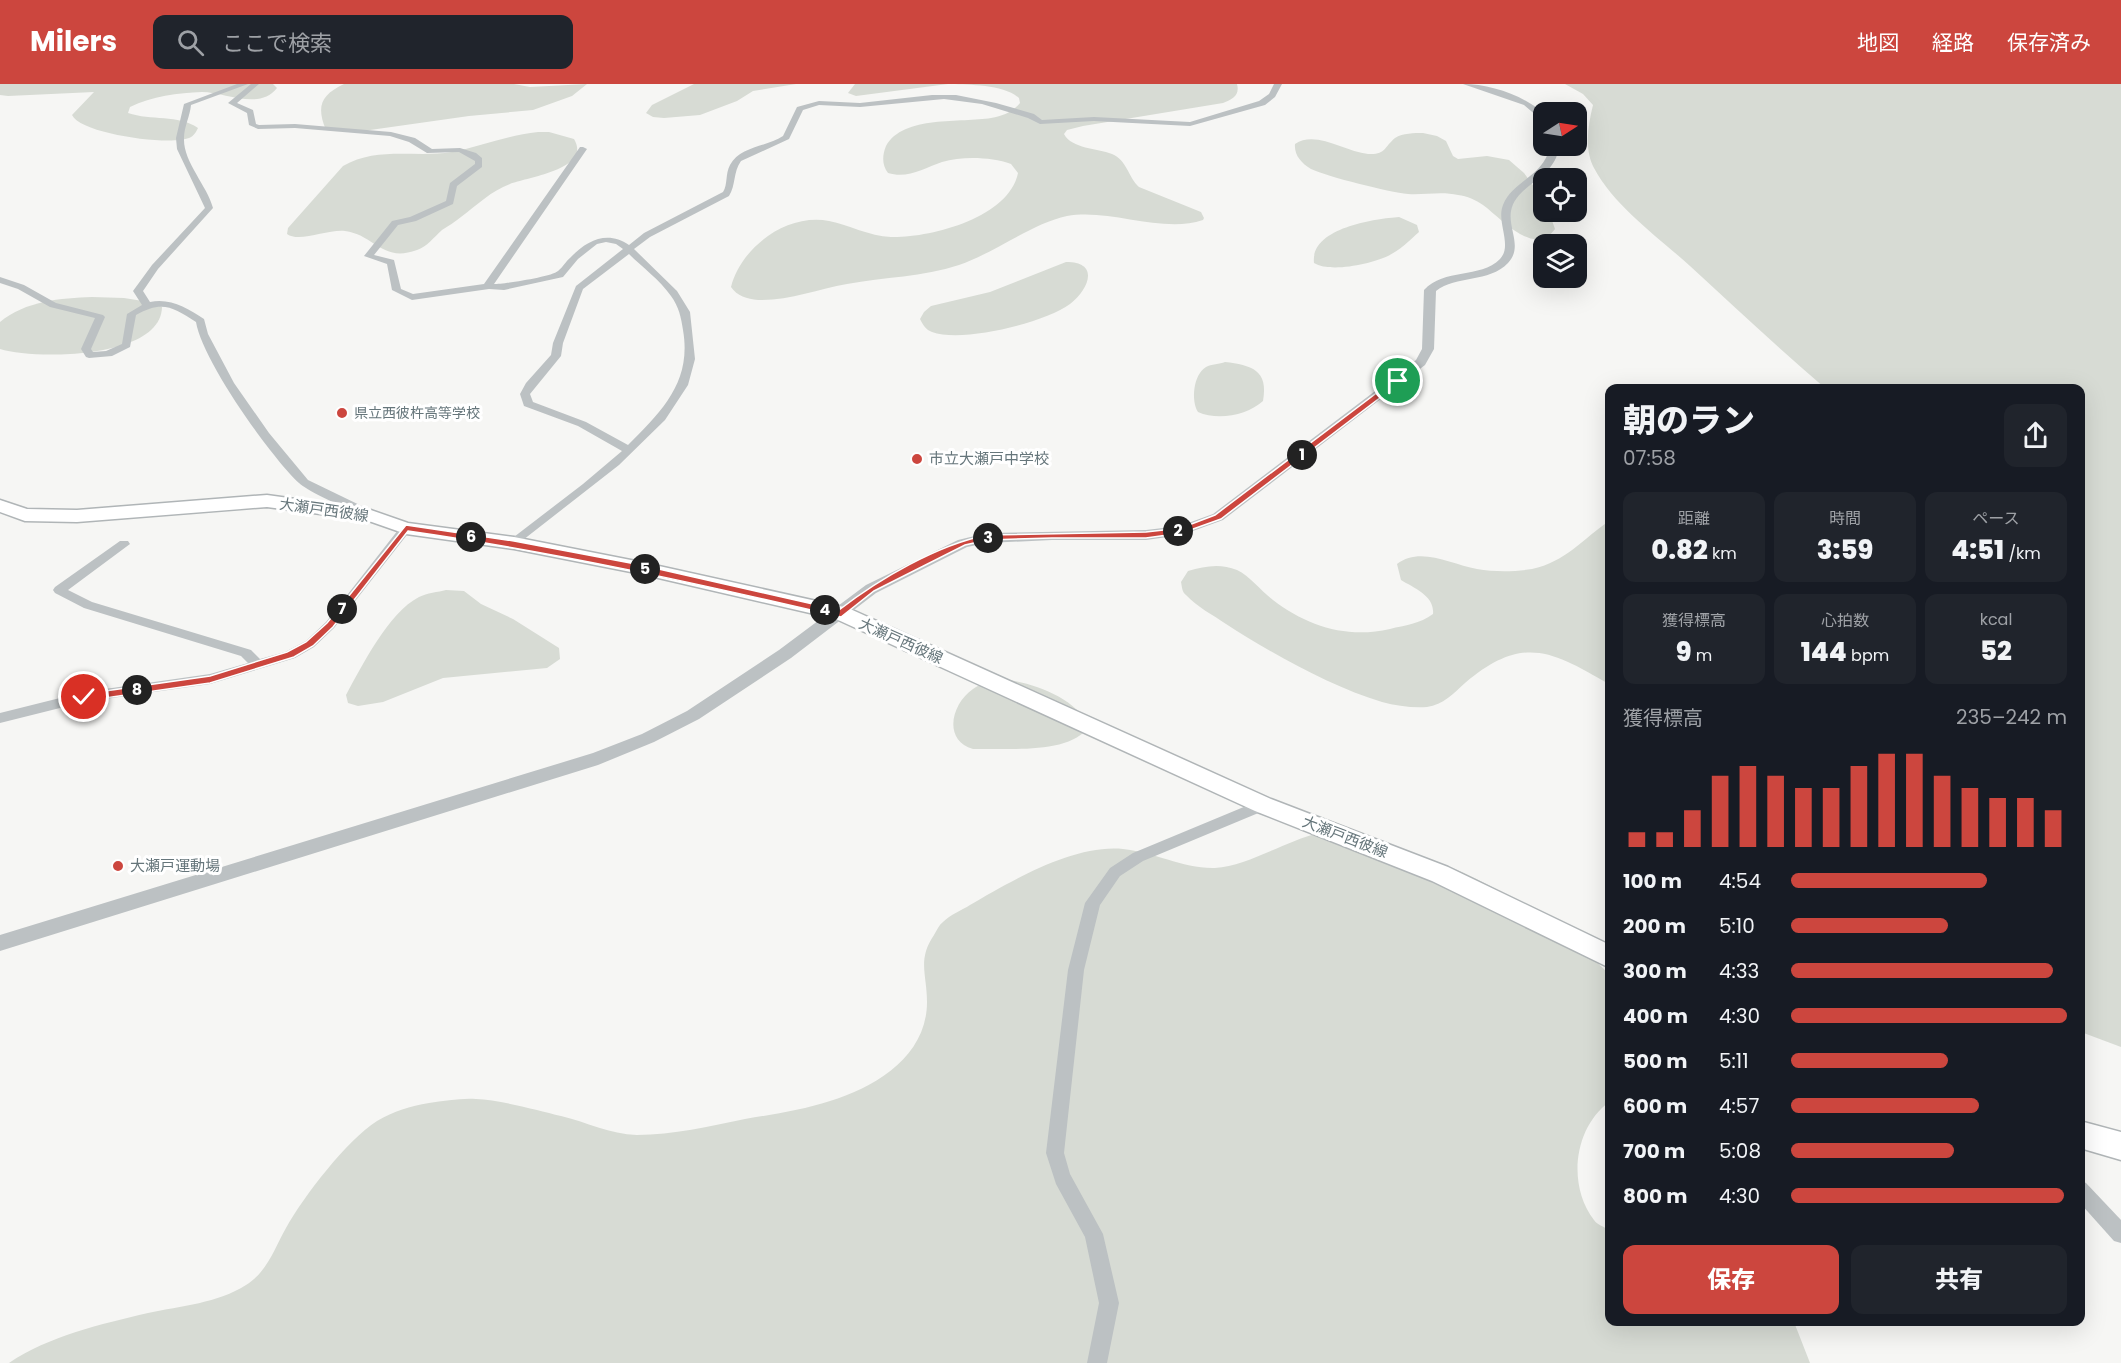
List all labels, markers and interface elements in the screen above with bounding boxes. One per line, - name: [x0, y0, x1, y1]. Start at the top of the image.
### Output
- search box: [153, 15, 573, 69]
- text: Milers: [30, 22, 117, 61]
- icon: search: [174, 26, 207, 59]
- text: ここで検索: [222, 28, 332, 59]
- text: 地図: [1857, 28, 1899, 57]
- text: 経路: [1932, 28, 1974, 57]
- text: 保存済み: [2007, 28, 2091, 57]
- north arrow: [1533, 102, 1587, 156]
- map controls: [1533, 102, 1587, 288]
- button: locate: [1533, 168, 1587, 222]
- button: layers: [1533, 234, 1587, 288]
- pin: [1372, 355, 1423, 406]
- icon: arrive: [1381, 364, 1414, 397]
- text: 朝のラン: [1623, 397, 1755, 444]
- place label: 県立西彼杵高等学校: [354, 403, 480, 423]
- button: share: [2004, 404, 2067, 467]
- marker: 県立西彼杵高等学校: [335, 406, 349, 420]
- pin: 1: [1287, 440, 1317, 470]
- text: 1: [1299, 443, 1305, 466]
- text: 07:58: [1623, 444, 1676, 472]
- place label: 市立大瀬戸中学校: [929, 448, 1049, 469]
- marker: 市立大瀬戸中学校: [910, 452, 924, 466]
- street label: 大瀬戸西彼線: [278, 493, 370, 526]
- text: 距離: [1678, 507, 1710, 530]
- text: 時間: [1829, 507, 1861, 530]
- text: ペース: [1972, 507, 2020, 530]
- pin: 2: [1163, 516, 1193, 546]
- text: 2: [1173, 519, 1183, 542]
- pin: 6: [456, 522, 486, 552]
- pin: 3: [973, 523, 1003, 553]
- text: 6: [466, 525, 476, 548]
- text: 3: [983, 526, 993, 549]
- text: 0.82: [1651, 532, 1708, 568]
- text: 3:59: [1817, 532, 1873, 568]
- text: 4:51: [1951, 532, 2004, 568]
- text: km: [1708, 542, 1737, 565]
- text: /km: [2004, 542, 2041, 565]
- pin: 5: [630, 554, 660, 584]
- text: 5: [640, 557, 650, 580]
- pin: 7: [327, 594, 357, 624]
- pin: 4: [810, 595, 840, 625]
- text: 7: [338, 597, 346, 620]
- text: 4: [820, 598, 830, 621]
- text: kcal: [1980, 608, 2012, 631]
- text: 獲得標高: [1662, 609, 1726, 632]
- text: 心拍数: [1821, 609, 1869, 632]
- street label: 大瀬戸西彼線: [856, 613, 947, 668]
- text: 52: [1980, 633, 2012, 669]
- text: 9: [1676, 634, 1692, 670]
- text: 144: [1801, 634, 1847, 670]
- text: m: [1692, 644, 1712, 667]
- text: bpm: [1847, 644, 1889, 667]
- pin: [58, 671, 109, 722]
- pin: 8: [122, 675, 152, 705]
- text: 8: [132, 678, 142, 701]
- icon: check: [67, 680, 100, 713]
- text: 235–242 m: [1956, 703, 2067, 731]
- text: 獲得標高: [1623, 704, 1703, 732]
- street label: 大瀬戸西彼線: [1299, 811, 1391, 862]
- place label: 大瀬戸運動場: [130, 855, 220, 876]
- marker: 大瀬戸運動場: [111, 859, 125, 873]
- text: 100 m: [1623, 867, 1682, 895]
- text: 4:54: [1719, 867, 1761, 895]
- text: 200 m: [1623, 912, 1686, 940]
- text: 5:10: [1719, 912, 1755, 940]
- text: 300 m: [1623, 957, 1687, 985]
- text: 4:33: [1719, 957, 1759, 985]
- text: 400 m: [1623, 1002, 1688, 1030]
- text: 4:30: [1719, 1002, 1760, 1030]
- text: 500 m: [1623, 1047, 1688, 1075]
- text: 5:11: [1719, 1047, 1749, 1075]
- text: 600 m: [1623, 1092, 1687, 1120]
- text: 4:57: [1719, 1092, 1759, 1120]
- text: 700 m: [1623, 1137, 1685, 1165]
- text: 5:08: [1719, 1137, 1761, 1165]
- text: 800 m: [1623, 1182, 1687, 1210]
- text: 4:30: [1719, 1182, 1760, 1210]
- button: 保存: [1623, 1245, 1839, 1314]
- button: 共有: [1851, 1245, 2067, 1314]

